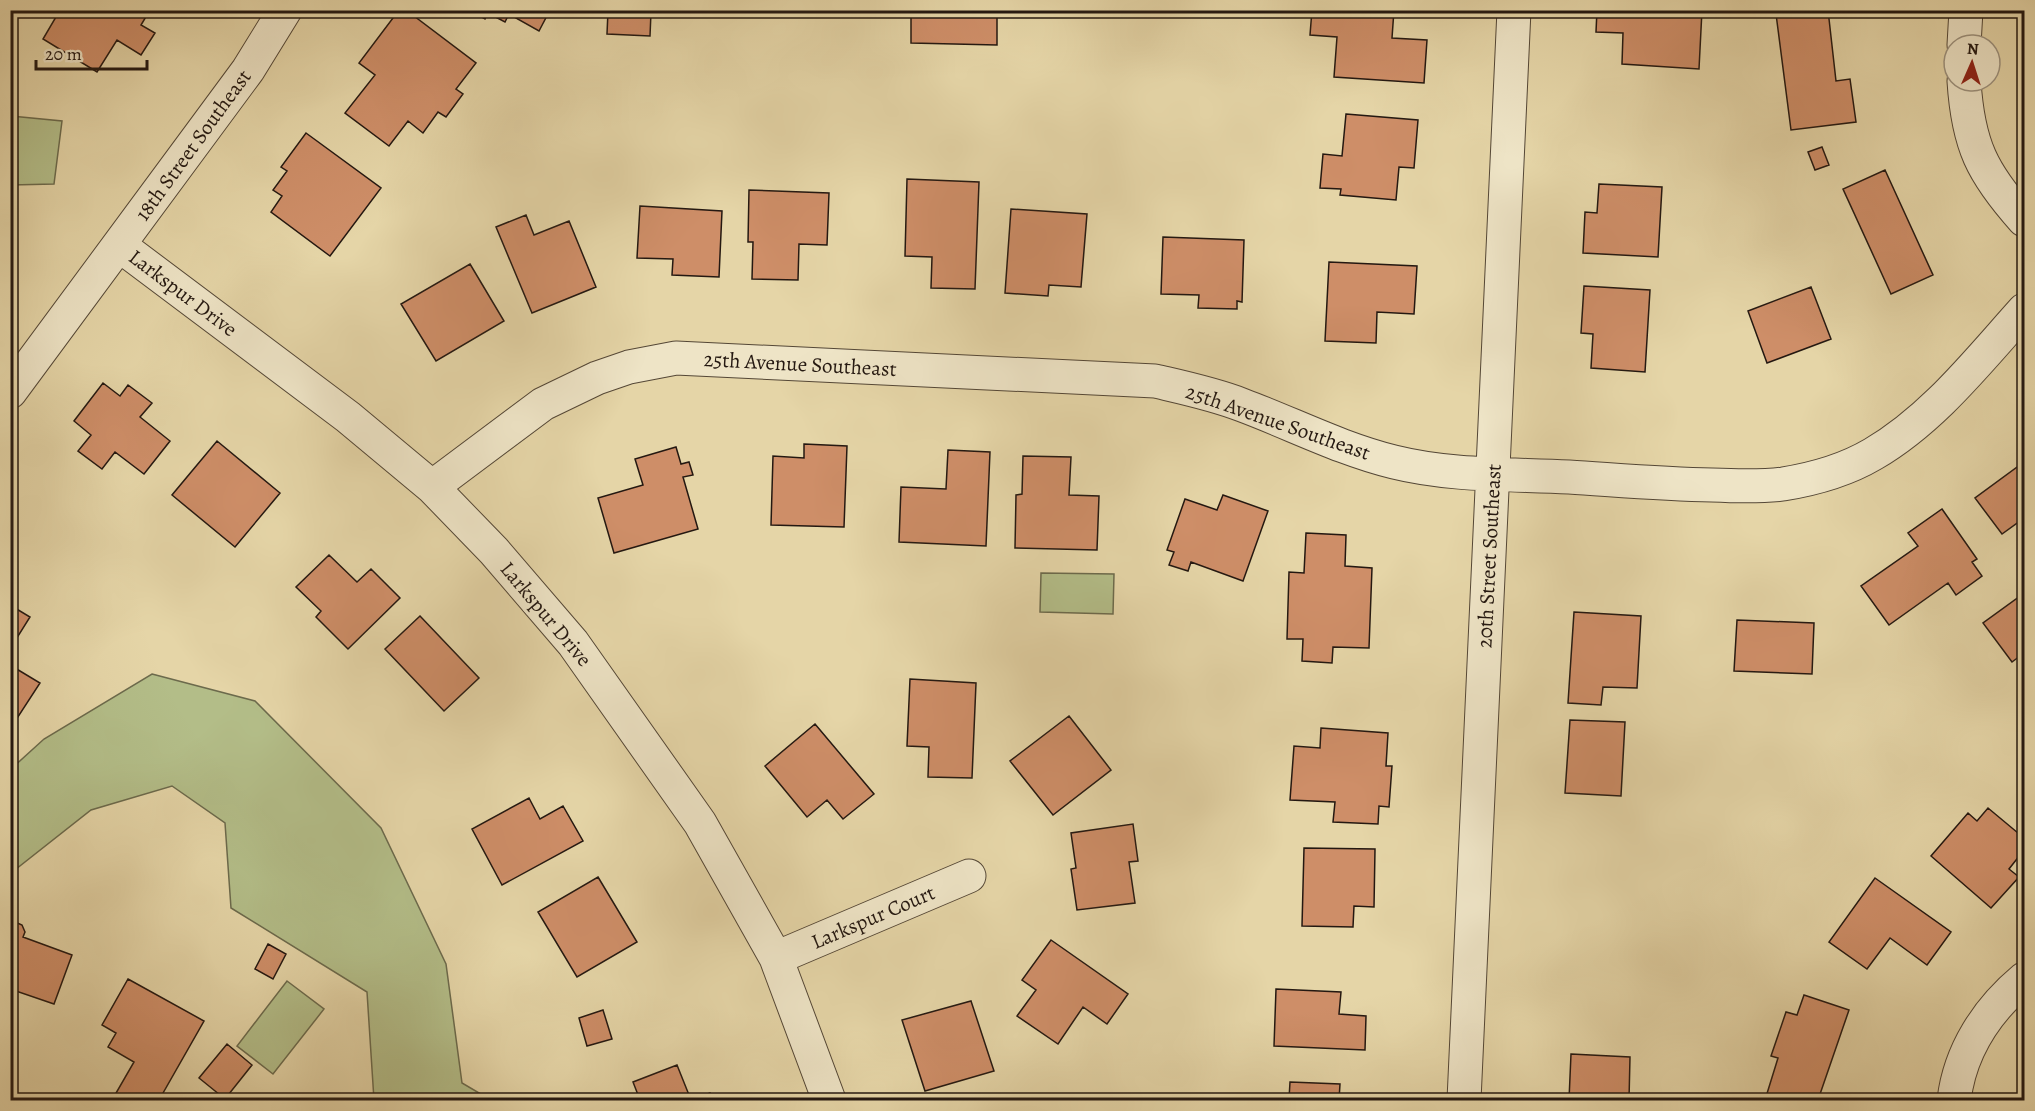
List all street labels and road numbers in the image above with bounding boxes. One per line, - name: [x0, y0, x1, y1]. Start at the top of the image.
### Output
- street label: 18th Street Southeast: [129, 64, 257, 226]
- street label: Larkspur Drive: [123, 243, 243, 343]
- street label: 25th Avenue Southeast: [703, 345, 897, 383]
- street label: 25th Avenue Southeast: [1182, 377, 1374, 467]
- street label: 20th Street Southeast: [1470, 463, 1508, 649]
- street label: Larkspur Drive: [494, 556, 598, 672]
- street label: Larkspur Court: [807, 878, 939, 956]

